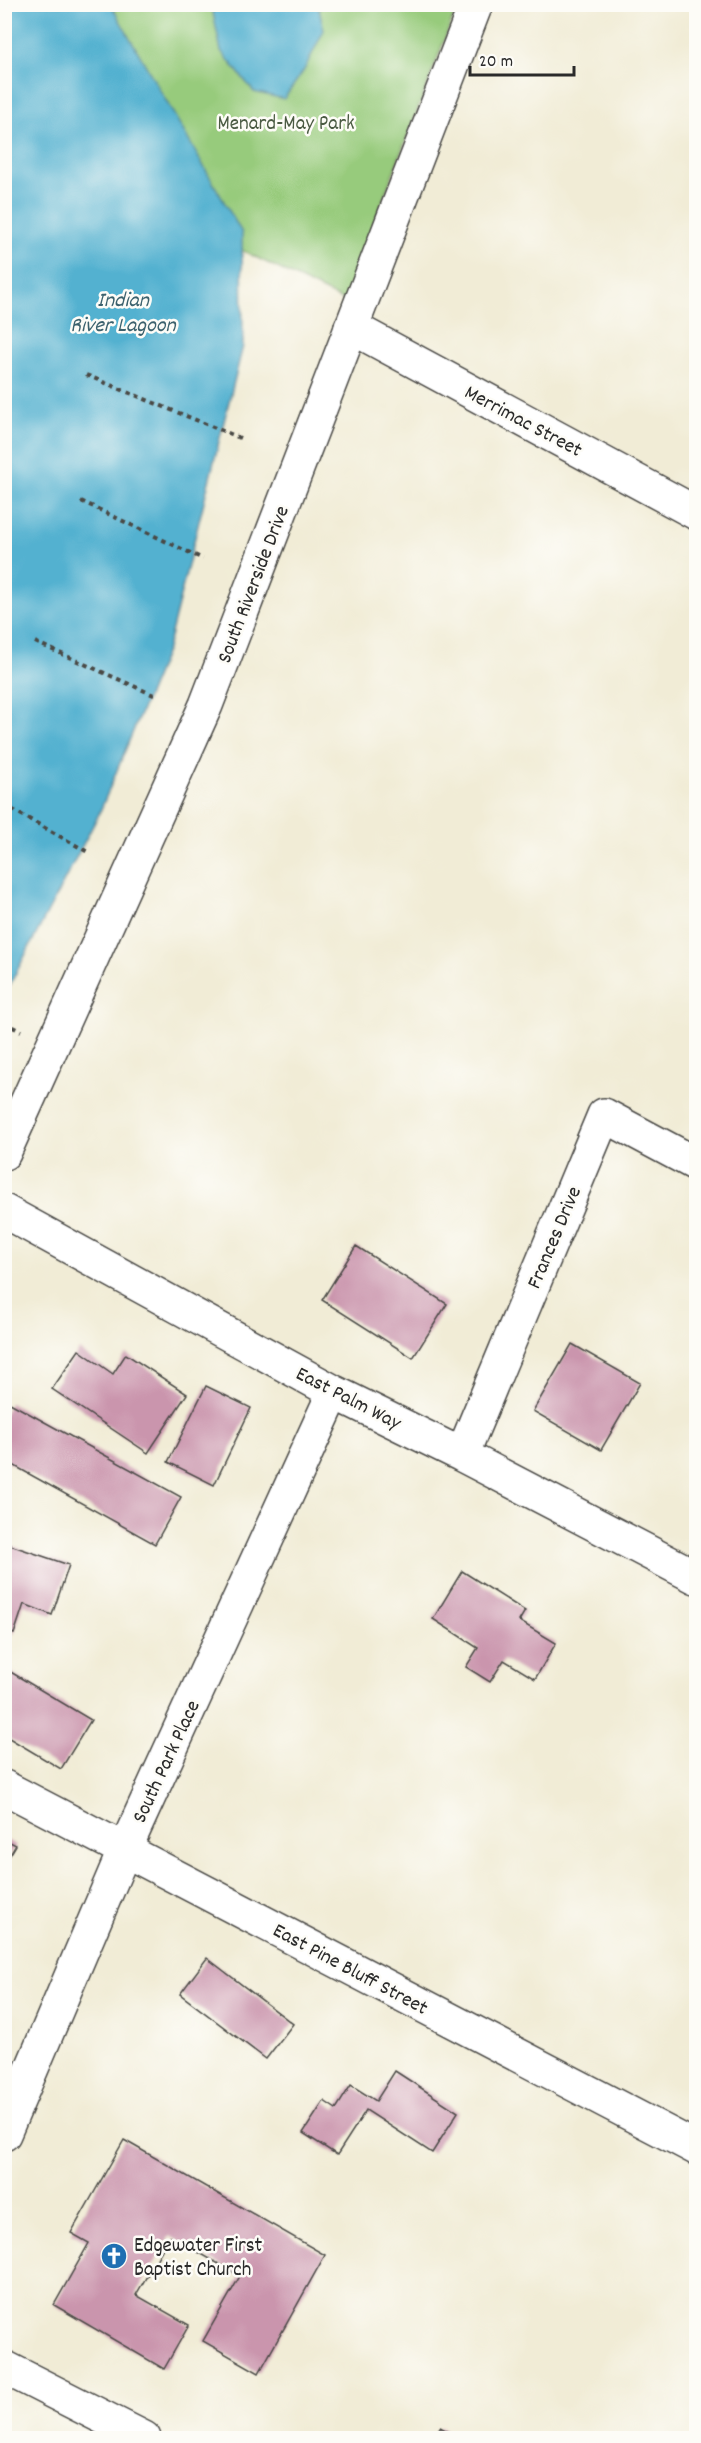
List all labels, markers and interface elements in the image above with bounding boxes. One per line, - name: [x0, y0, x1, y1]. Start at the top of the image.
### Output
- scale bar: [470, 39, 574, 77]
- text: 20 m: [479, 50, 513, 75]
- park label: Menard-May Park: [217, 110, 355, 140]
- water label: Indian River Lagoon: [70, 286, 177, 342]
- street label: Merrimac Street: [458, 379, 587, 466]
- street label: South Riverside Drive: [211, 502, 299, 668]
- street label: Frances Drive: [521, 1182, 591, 1294]
- street label: East Palm Way: [290, 1360, 406, 1439]
- street label: South Park Place: [126, 1696, 209, 1829]
- street label: East Pine Bluff Street: [267, 1917, 433, 2024]
- place label: Edgewater First Baptist Church: [134, 2232, 263, 2286]
- church icon: Edgewater First Baptist Church: [99, 2241, 129, 2271]

